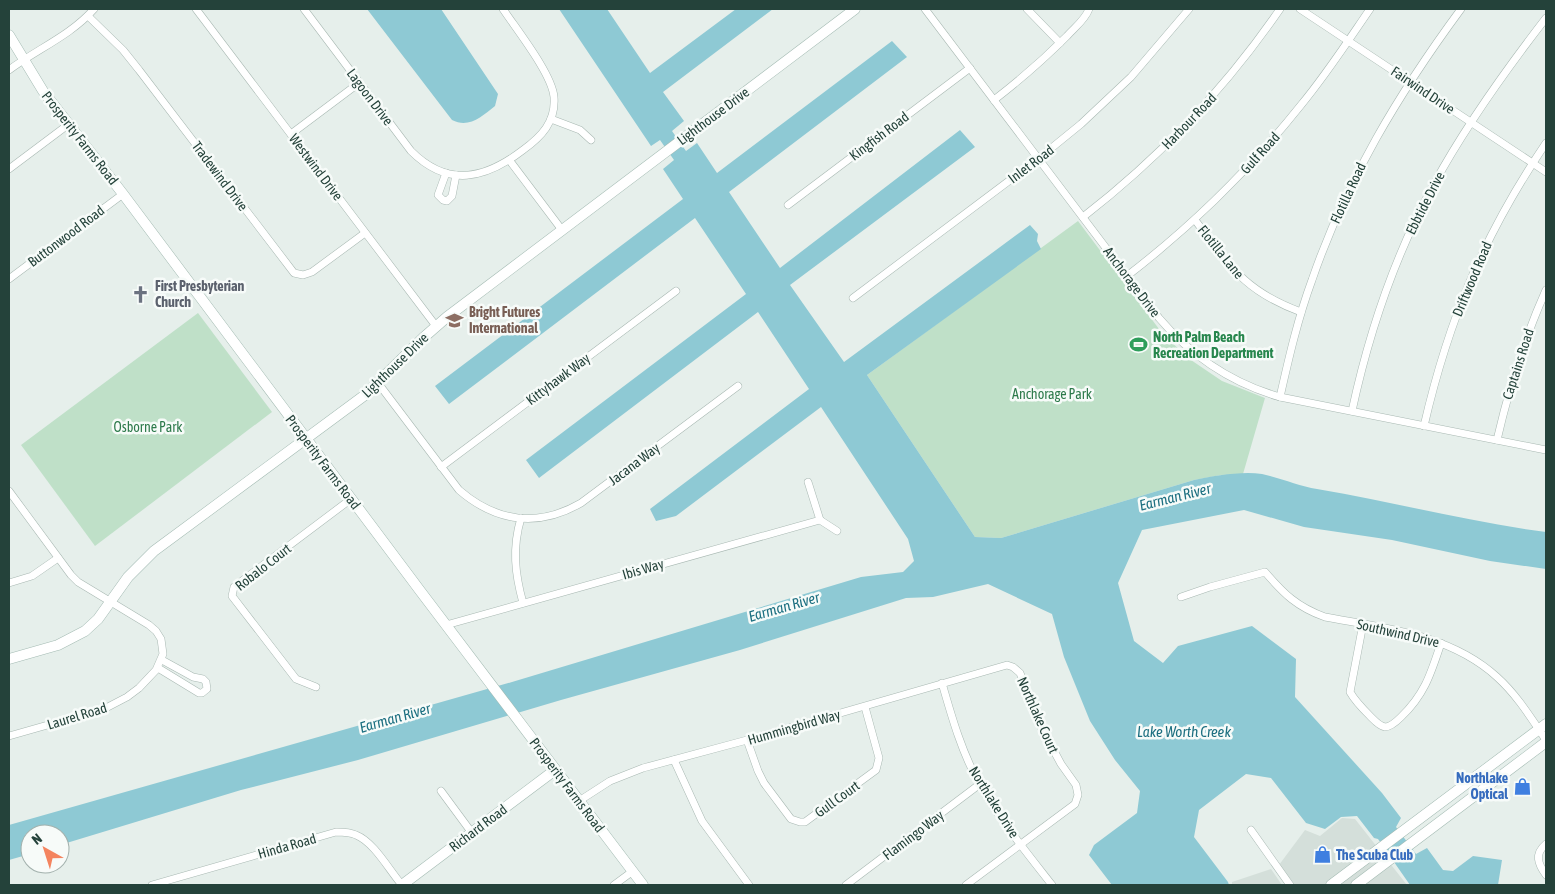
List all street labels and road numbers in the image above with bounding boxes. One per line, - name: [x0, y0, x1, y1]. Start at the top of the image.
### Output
- street label: Fairwind Drive: [1388, 63, 1458, 117]
- street label: Lagoon Drive: [344, 66, 396, 128]
- street label: Lighthouse Drive: [674, 84, 752, 148]
- street label: Prosperity Farms Road: [39, 88, 121, 188]
- street label: Harbour Road: [1158, 90, 1220, 152]
- street label: Kingfish Road: [846, 108, 912, 164]
- street label: Gulf Road: [1237, 129, 1283, 177]
- street label: Westwind Drive: [286, 131, 346, 203]
- street label: Tradewind Drive: [189, 138, 251, 214]
- street label: Inlet Road: [1005, 142, 1057, 186]
- street label: Flotilla Road: [1327, 160, 1369, 226]
- street label: Ebbtide Drive: [1402, 169, 1448, 237]
- street label: Buttonwood Road: [25, 202, 107, 270]
- street label: Flotilla Lane: [1195, 222, 1247, 282]
- street label: Driftwood Road: [1449, 239, 1495, 319]
- street label: Anchorage Drive: [1100, 244, 1164, 320]
- street label: Captains Road: [1499, 327, 1537, 401]
- street label: Lighthouse Drive: [359, 329, 431, 401]
- street label: Kittyhawk Way: [523, 350, 593, 408]
- street label: Prosperity Farms Road: [282, 412, 364, 512]
- street label: Jacana Way: [605, 439, 663, 488]
- street label: Robalo Court: [232, 540, 294, 594]
- street label: Ibis Way: [620, 555, 666, 583]
- street label: Southwind Drive: [1355, 616, 1441, 650]
- street label: Northlake Court: [1014, 674, 1062, 756]
- street label: Laurel Road: [45, 699, 109, 733]
- street label: Hummingbird Way: [746, 706, 842, 748]
- street label: Prosperity Farms Road: [526, 735, 608, 835]
- street label: Northlake Drive: [966, 763, 1022, 841]
- street label: Gull Court: [812, 777, 862, 821]
- street label: Richard Road: [446, 801, 510, 855]
- street label: Flamingo Way: [879, 807, 947, 863]
- street label: Hinda Road: [256, 830, 318, 862]

